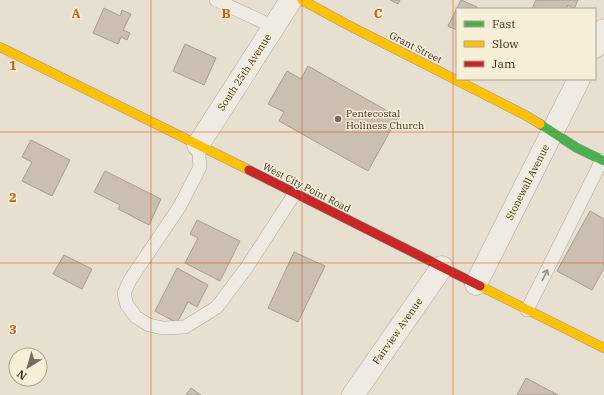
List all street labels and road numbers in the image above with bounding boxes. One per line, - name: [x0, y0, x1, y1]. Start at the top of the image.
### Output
- street label: Grant Street: [387, 29, 445, 66]
- street label: South 25th Avenue: [215, 31, 274, 113]
- street label: Stonewall Avenue: [503, 142, 552, 222]
- street label: West City Point Road: [261, 160, 353, 215]
- street label: Fairview Avenue: [370, 295, 425, 367]

